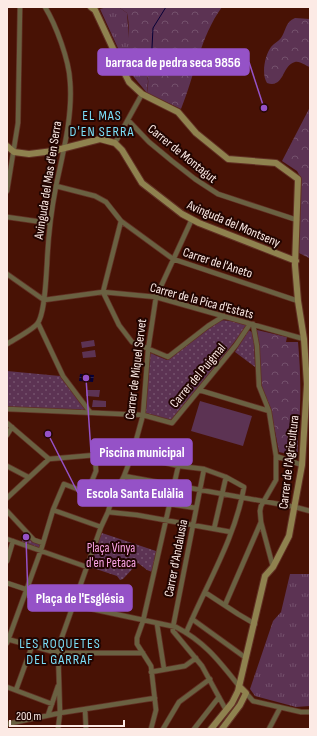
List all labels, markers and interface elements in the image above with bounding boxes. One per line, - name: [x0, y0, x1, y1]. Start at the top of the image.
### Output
- callout: barraca de pedra seca 9856: [98, 49, 249, 75]
- text: barraca de pedra seca 9856: [105, 54, 241, 71]
- district label: EL MAS D'EN SERRA: [70, 107, 134, 140]
- street label: Avinguda del Mas d'en Serra: [31, 120, 65, 241]
- street label: Carrer de Montagut: [145, 121, 220, 187]
- street label: Avinguda del Montseny: [184, 197, 283, 251]
- street label: Carrer de l'Aneto: [181, 244, 255, 282]
- street label: Carrer de la Pica d'Estats: [148, 279, 256, 323]
- street label: Carrer de Miquel Servet: [122, 318, 150, 420]
- street label: Carrer del Puigmal: [166, 340, 229, 411]
- street label: Carrer de l'Agricultura: [275, 414, 303, 510]
- callout: Piscina municipal: [91, 439, 192, 465]
- text: Piscina municipal: [99, 444, 185, 461]
- callout: Escola Santa Eulàlia: [78, 480, 191, 506]
- text: Escola Santa Eulàlia: [86, 485, 184, 502]
- street label: Carrer d'Andalusia: [161, 518, 191, 598]
- park label: Plaça Vinya d'en Petaca: [86, 540, 136, 571]
- callout: Plaça de l'Església: [28, 585, 132, 611]
- text: Plaça de l'Església: [36, 590, 124, 607]
- district label: LES ROQUETES DEL GARRAF: [19, 635, 101, 668]
- scale bar: [10, 702, 124, 728]
- text: 200 m: [16, 709, 42, 724]

